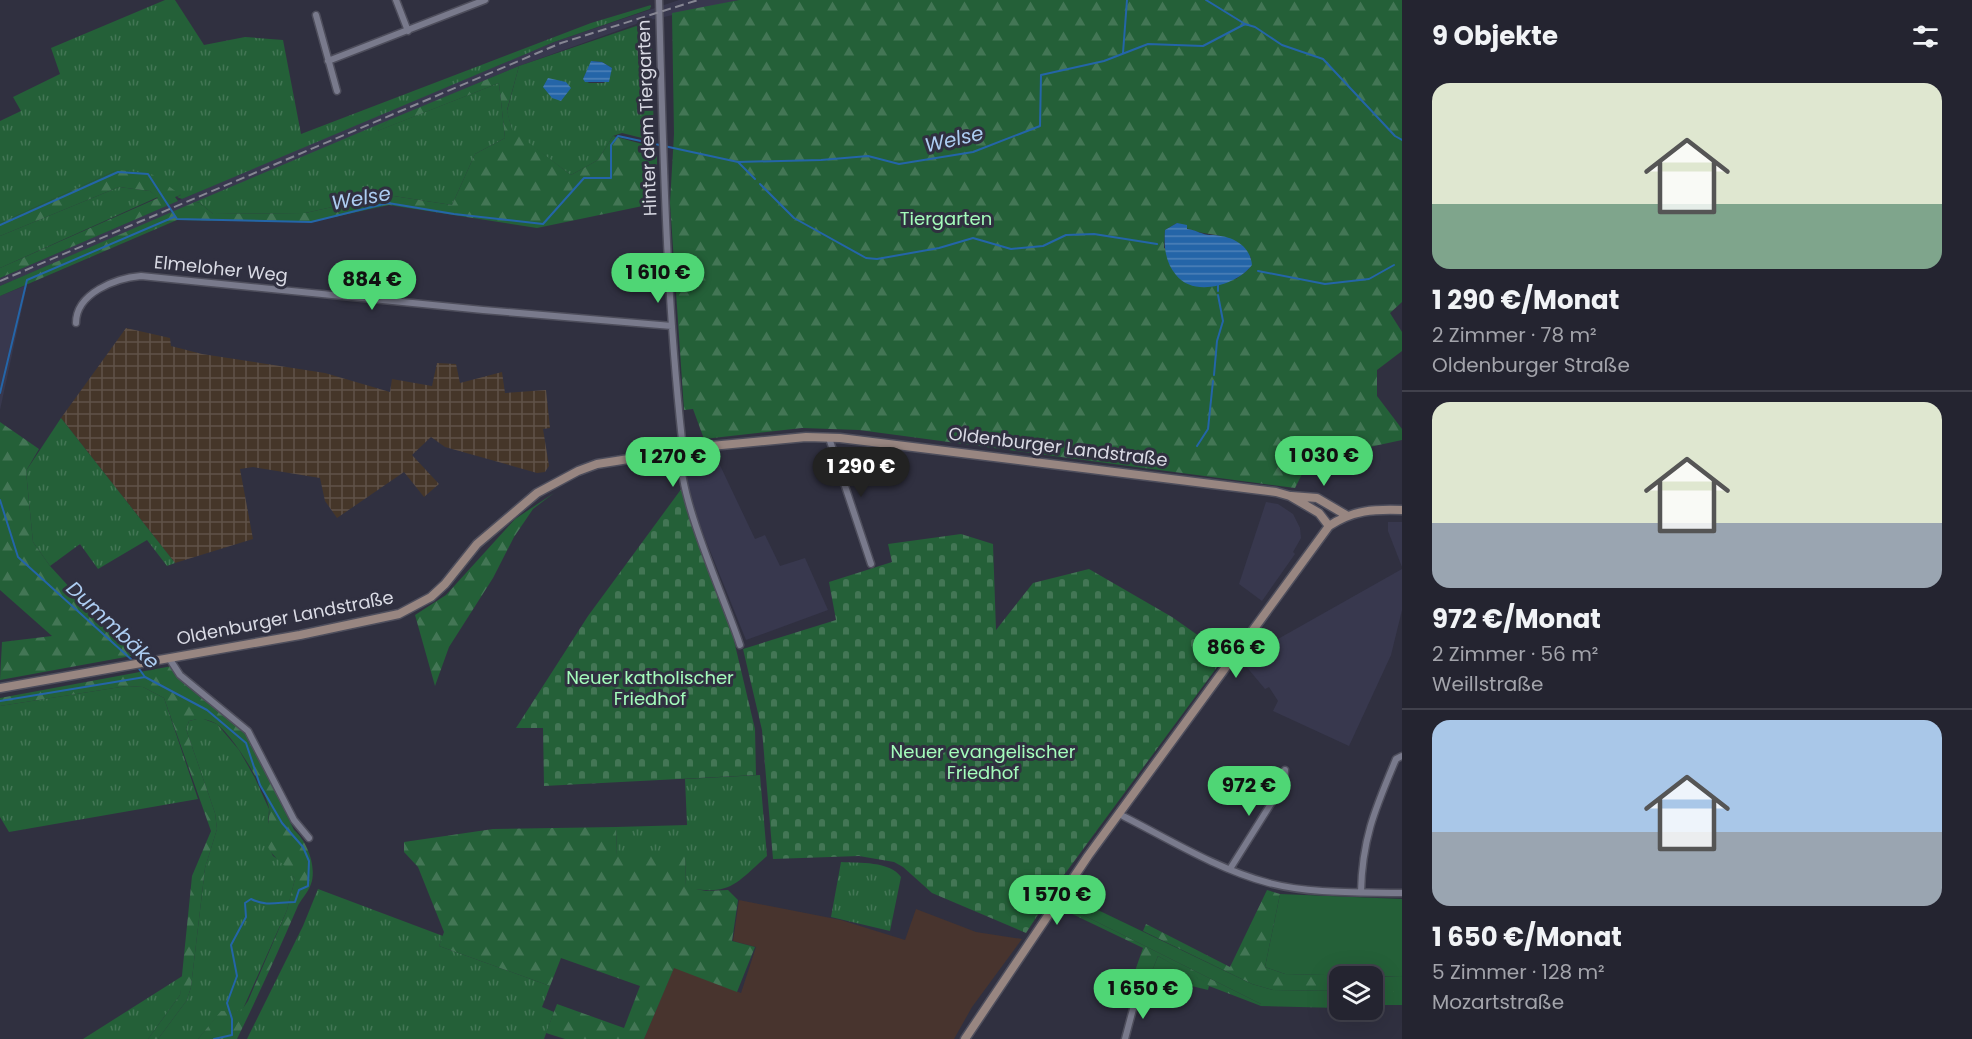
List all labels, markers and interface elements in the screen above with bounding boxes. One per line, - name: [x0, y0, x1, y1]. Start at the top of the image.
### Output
- text: 9 Objekte: [1432, 18, 1558, 54]
- street label: Hinter dem Tiergarten: [631, 19, 662, 217]
- icon: filters: [1909, 20, 1942, 53]
- water label: Welse: [922, 119, 986, 159]
- icon: home: [1633, 122, 1741, 230]
- water label: Welse: [329, 179, 393, 217]
- park label: Tiergarten: [900, 206, 992, 231]
- street label: Elmeloher Weg: [153, 249, 289, 288]
- pin: 1 610 €: [603, 253, 713, 304]
- text: 1 610 €: [625, 258, 691, 286]
- pin: 884 €: [330, 260, 414, 311]
- text: 884 €: [342, 265, 402, 293]
- text: 1 290 €/Monat: [1432, 282, 1619, 318]
- text: 2 Zimmer · 78 m²: [1432, 321, 1597, 349]
- text: Oldenburger Straße: [1432, 351, 1630, 379]
- street label: Oldenburger Landstraße: [947, 421, 1169, 472]
- pin: 1 030 €: [1269, 436, 1379, 487]
- pin: 1 270 €: [618, 437, 728, 488]
- text: 1 030 €: [1289, 441, 1359, 469]
- icon: home: [1633, 441, 1741, 549]
- text: 1 270 €: [639, 442, 707, 470]
- pin: 1 290 €: [806, 447, 916, 498]
- text: 1 290 €: [827, 452, 895, 480]
- water label: Dummbäke: [60, 575, 166, 675]
- street label: Oldenburger Landstraße: [174, 584, 396, 651]
- text: 972 €/Monat: [1432, 601, 1601, 637]
- pin: 866 €: [1194, 628, 1278, 679]
- text: 866 €: [1207, 633, 1265, 661]
- text: 2 Zimmer · 56 m²: [1432, 640, 1598, 668]
- park label: Neuer katholischer Friedhof: [566, 665, 734, 711]
- text: Weillstraße: [1432, 670, 1543, 698]
- park label: Neuer evangelischer Friedhof: [891, 739, 1076, 785]
- icon: home: [1633, 759, 1741, 867]
- pin: 972 €: [1207, 766, 1291, 817]
- text: 972 €: [1222, 771, 1276, 799]
- pin: 1 570 €: [1002, 875, 1112, 926]
- text: 1 570 €: [1023, 880, 1091, 908]
- text: 1 650 €/Monat: [1432, 919, 1622, 955]
- text: 5 Zimmer · 128 m²: [1432, 958, 1605, 986]
- map controls: [1329, 966, 1383, 1020]
- button: layers: [1329, 966, 1383, 1020]
- pin: 1 650 €: [1088, 969, 1198, 1020]
- text: 1 650 €: [1108, 974, 1178, 1002]
- text: Mozartstraße: [1432, 988, 1564, 1016]

